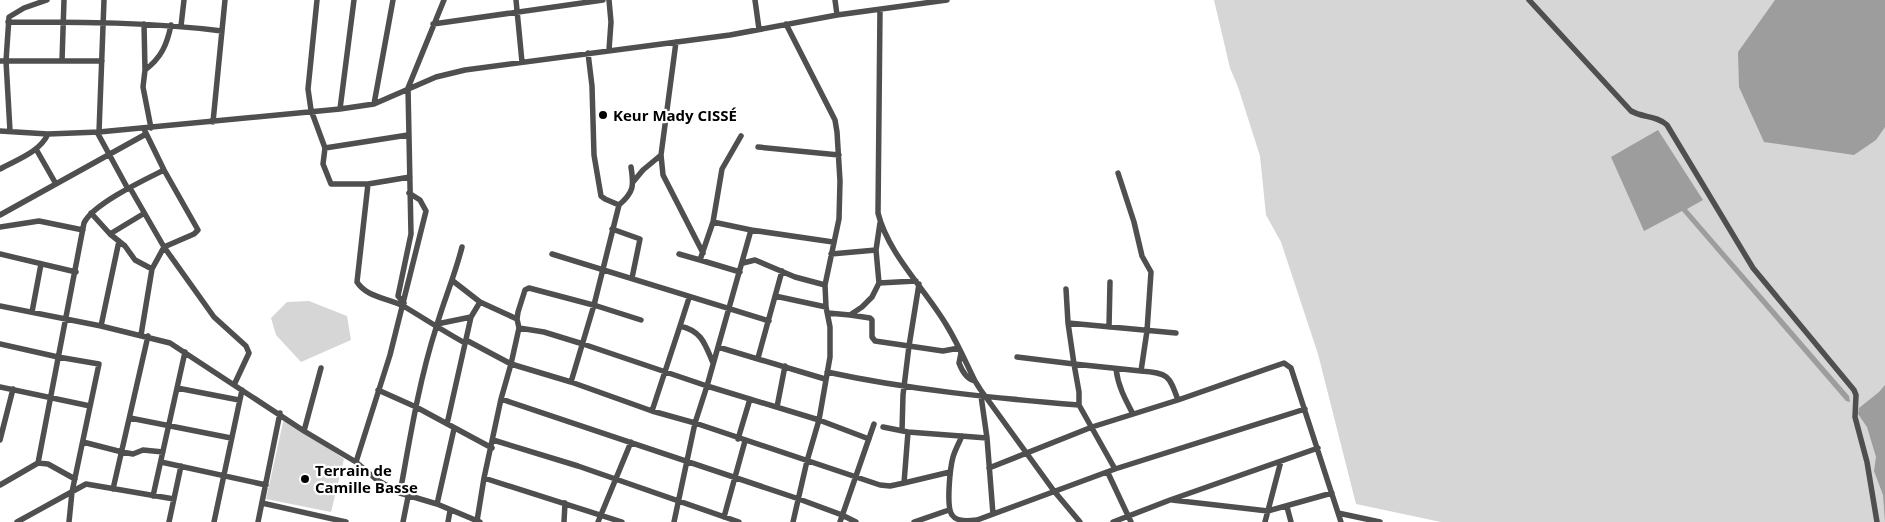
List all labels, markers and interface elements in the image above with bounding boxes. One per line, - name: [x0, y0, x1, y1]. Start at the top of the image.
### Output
- place label: Keur Mady CISSÉ: [613, 105, 737, 125]
- marker: Keur Mady CISSÉ: [597, 109, 609, 121]
- place label: Terrain de Camille Basse: [315, 460, 418, 497]
- marker: Terrain de Camille Basse: [299, 473, 311, 485]

